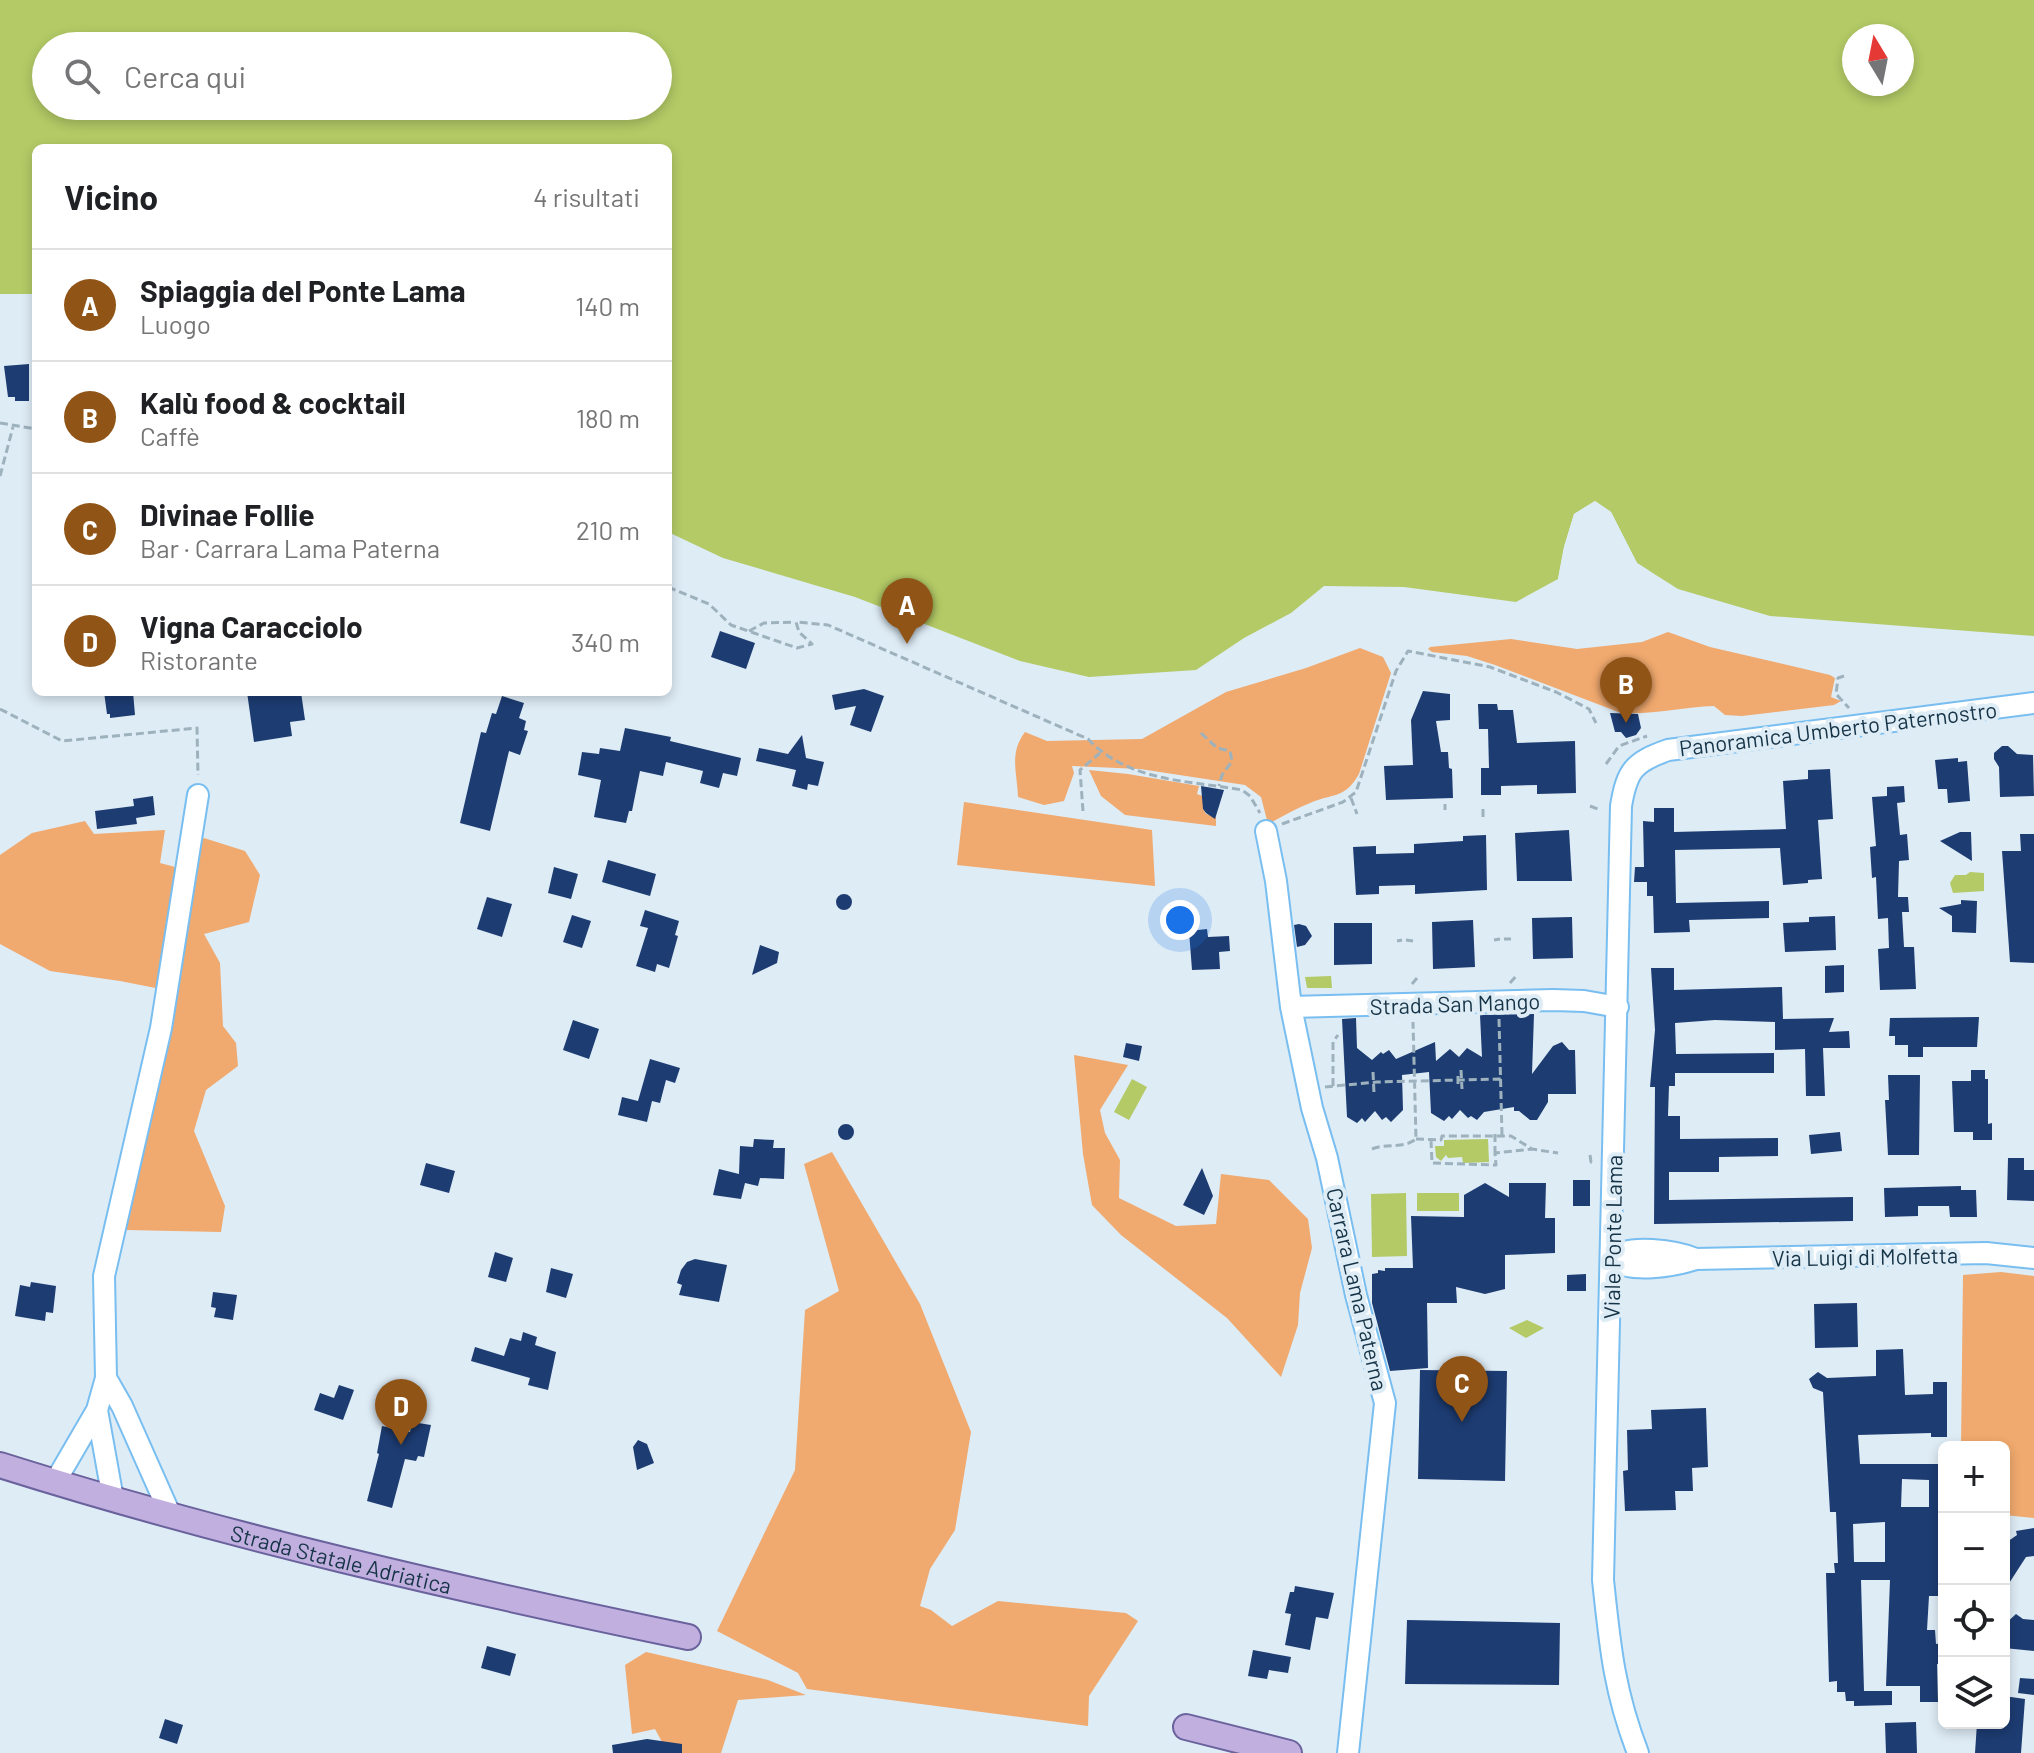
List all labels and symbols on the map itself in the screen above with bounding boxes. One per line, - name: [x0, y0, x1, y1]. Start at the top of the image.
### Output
- north arrow: [1842, 24, 1914, 96]
- pin: A: [881, 578, 933, 644]
- pin: B: [1600, 657, 1652, 723]
- street label: Panoramica Umberto Paternostro: [1678, 696, 1998, 760]
- your location: [1160, 900, 1200, 940]
- street label: Strada San Mango: [1369, 987, 1541, 1019]
- street label: Viale Ponte Lama: [1598, 1155, 1626, 1319]
- street label: Carrara Lama Paterna: [1322, 1185, 1394, 1393]
- street label: Via Luigi di Molfetta: [1772, 1241, 1958, 1271]
- pin: C: [1436, 1356, 1488, 1422]
- pin: D: [375, 1379, 427, 1445]
- street label: Strada Statale Adriatica: [228, 1519, 454, 1598]

